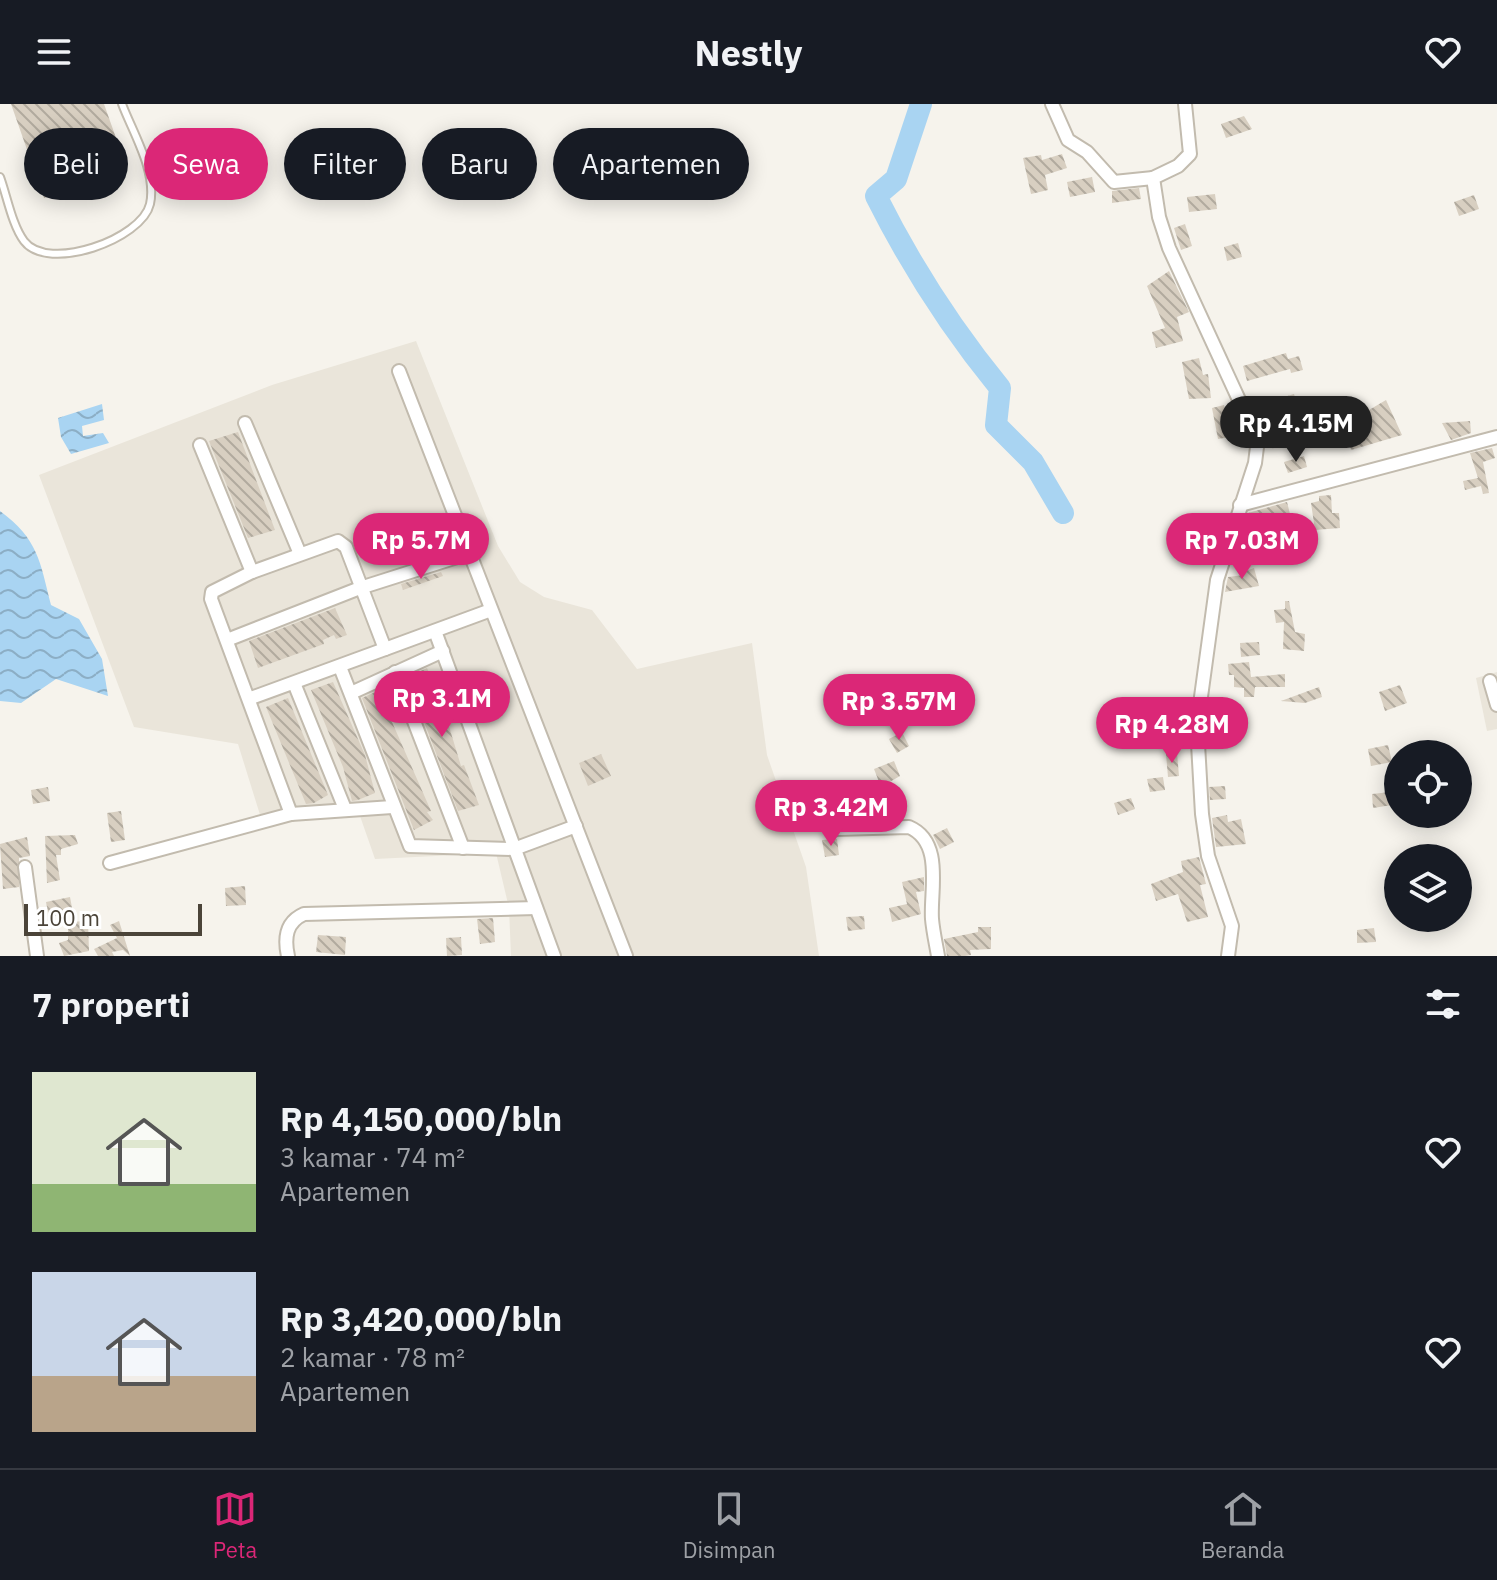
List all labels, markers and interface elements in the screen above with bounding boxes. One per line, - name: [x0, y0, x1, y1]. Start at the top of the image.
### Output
- text: Nestly: [695, 29, 802, 76]
- icon: menu: [32, 30, 76, 74]
- icon: heart: [1421, 30, 1465, 74]
- chip: Beli: [24, 128, 128, 200]
- chip: Sewa: [144, 128, 268, 200]
- chip: Filter: [284, 128, 406, 200]
- chip: Baru: [422, 128, 537, 200]
- chip: Apartemen: [553, 128, 749, 200]
- pin: Rp 4.15M: [1213, 396, 1379, 464]
- text: Rp 4.15M: [1238, 405, 1354, 439]
- pin: Rp 5.7M: [347, 513, 495, 581]
- pin: Rp 7.03M: [1159, 513, 1325, 581]
- text: Rp 5.7M: [371, 522, 471, 556]
- text: Rp 7.03M: [1184, 522, 1300, 556]
- pin: Rp 3.1M: [368, 671, 516, 739]
- pin: Rp 3.57M: [816, 674, 982, 742]
- text: Rp 3.1M: [392, 680, 492, 714]
- text: Rp 3.57M: [841, 683, 957, 717]
- pin: Rp 4.28M: [1089, 697, 1255, 765]
- text: Rp 4.28M: [1114, 706, 1230, 740]
- map controls: [1384, 740, 1472, 932]
- button: locate: [1384, 740, 1472, 828]
- pin: Rp 3.42M: [748, 780, 914, 848]
- text: Rp 3.42M: [773, 789, 889, 823]
- button: layers: [1384, 844, 1472, 932]
- scale bar: [24, 900, 202, 936]
- text: 100 m: [36, 903, 100, 932]
- text: 7 properti: [32, 982, 190, 1026]
- icon: filters: [1421, 982, 1465, 1026]
- text: Rp 4,150,000/bln: [280, 1096, 562, 1140]
- icon: home: [96, 1104, 192, 1200]
- icon: heart: [1421, 1130, 1465, 1174]
- text: 3 kamar · 74 m²: [280, 1140, 465, 1174]
- text: Apartemen: [280, 1174, 410, 1208]
- text: Rp 3,420,000/bln: [280, 1296, 562, 1340]
- icon: home: [96, 1304, 192, 1400]
- icon: heart: [1421, 1330, 1465, 1374]
- text: 2 kamar · 78 m²: [280, 1340, 465, 1374]
- text: Apartemen: [280, 1374, 410, 1408]
- tab: Peta: [213, 1487, 257, 1564]
- tab: Disimpan: [683, 1487, 775, 1564]
- tab: Beranda: [1201, 1487, 1284, 1564]

